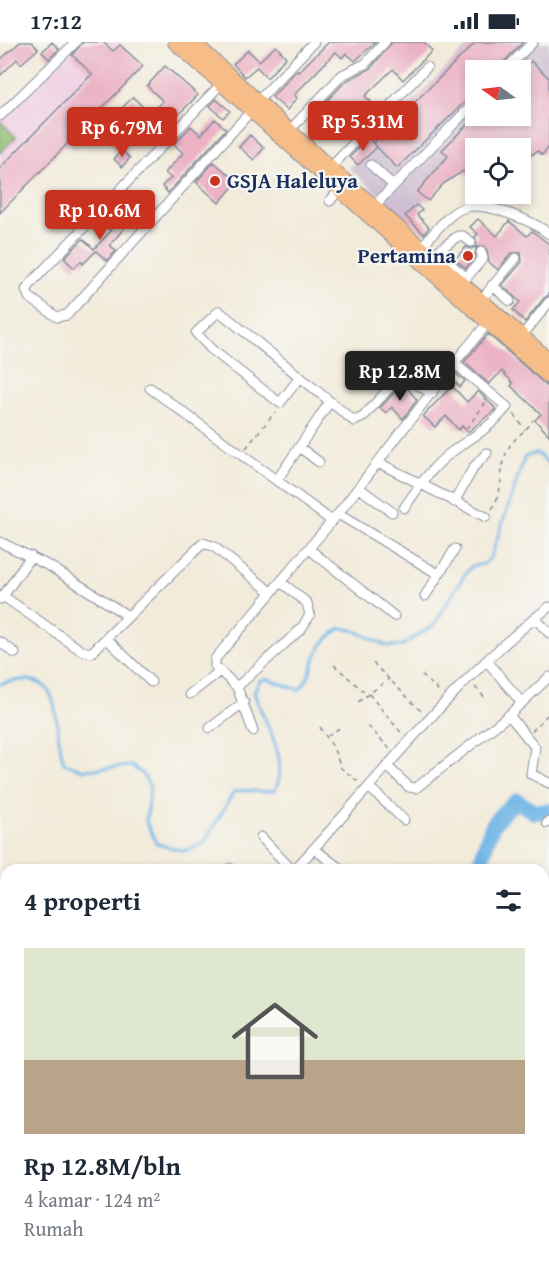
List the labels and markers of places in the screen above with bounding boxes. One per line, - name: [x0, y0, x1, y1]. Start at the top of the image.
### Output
- pin: Rp 5.31M: [301, 101, 425, 152]
- pin: Rp 6.79M: [60, 107, 184, 158]
- place label: GSJA Haleluya: [227, 165, 358, 196]
- marker: GSJA Haleluya: [208, 174, 222, 188]
- pin: Rp 10.6M: [38, 190, 162, 241]
- place label: Pertamina: [357, 240, 456, 271]
- marker: Pertamina: [461, 249, 475, 263]
- pin: Rp 12.8M: [338, 351, 462, 402]

